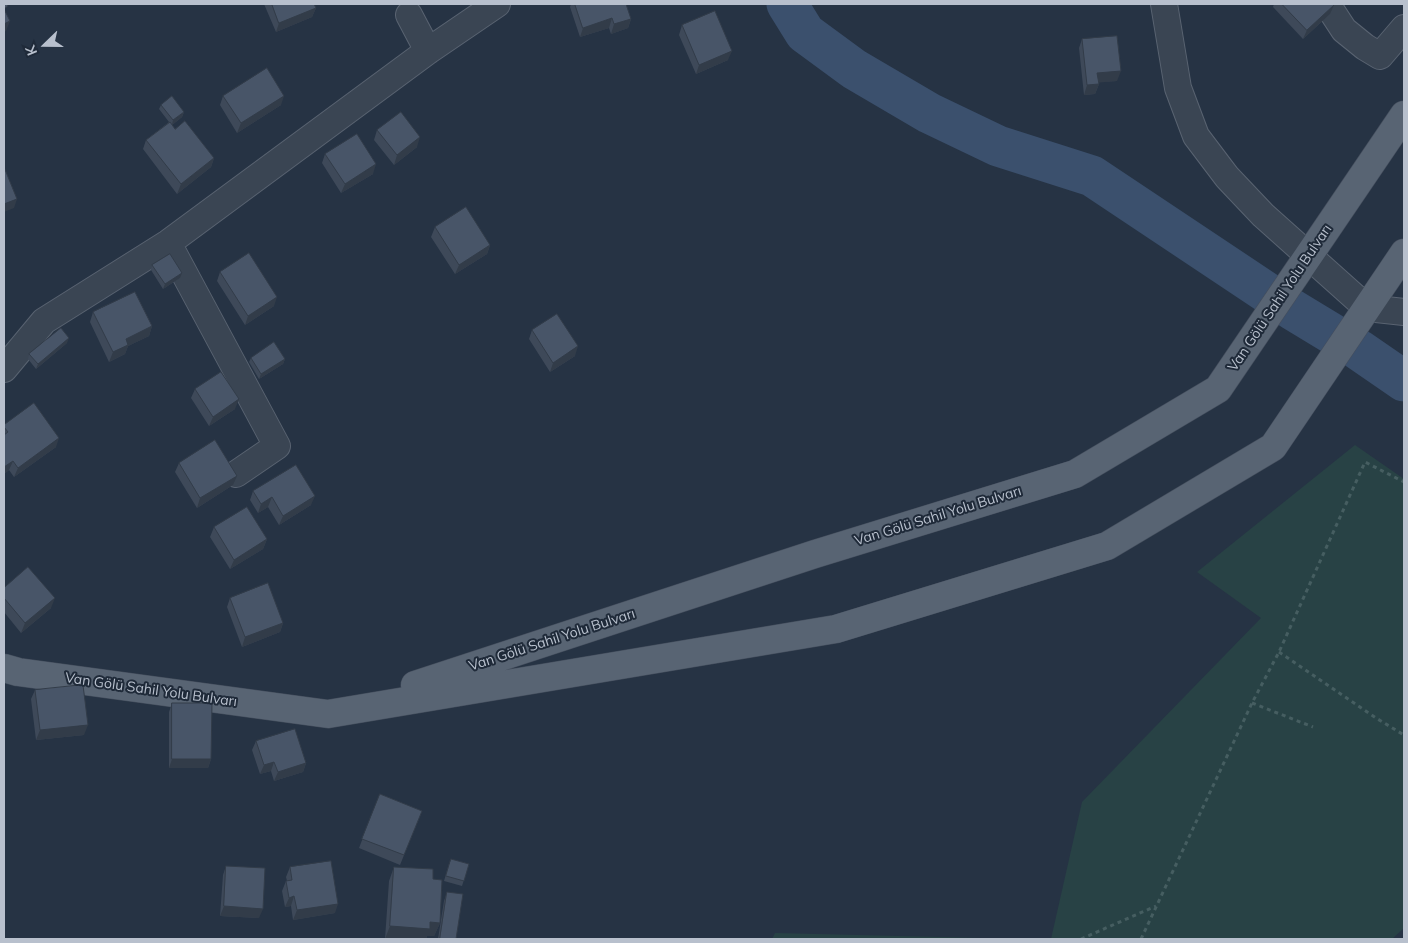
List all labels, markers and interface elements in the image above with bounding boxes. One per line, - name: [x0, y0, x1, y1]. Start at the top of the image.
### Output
- north arrow: [20, 20, 70, 70]
- text: K: [21, 43, 41, 58]
- street label: Van Gölü Sahil Yolu Bulvarı: [1224, 221, 1336, 375]
- street label: Van Gölü Sahil Yolu Bulvarı: [853, 483, 1023, 549]
- street label: Van Gölü Sahil Yolu Bulvarı: [467, 605, 637, 675]
- street label: Van Gölü Sahil Yolu Bulvarı: [64, 670, 238, 710]

